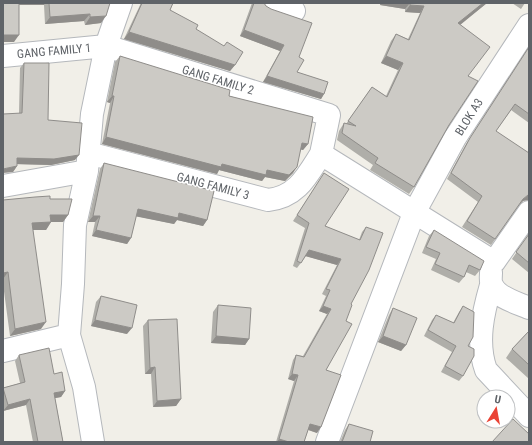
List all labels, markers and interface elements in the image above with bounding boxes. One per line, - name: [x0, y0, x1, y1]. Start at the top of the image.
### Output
- street label: GANG FAMILY 1: [16, 41, 92, 61]
- street label: GANG FAMILY 2: [180, 62, 256, 98]
- street label: BLOK A3: [452, 96, 486, 138]
- street label: GANG FAMILY 3: [175, 170, 251, 202]
- north arrow: [476, 389, 516, 429]
- text: U: [493, 393, 502, 407]

